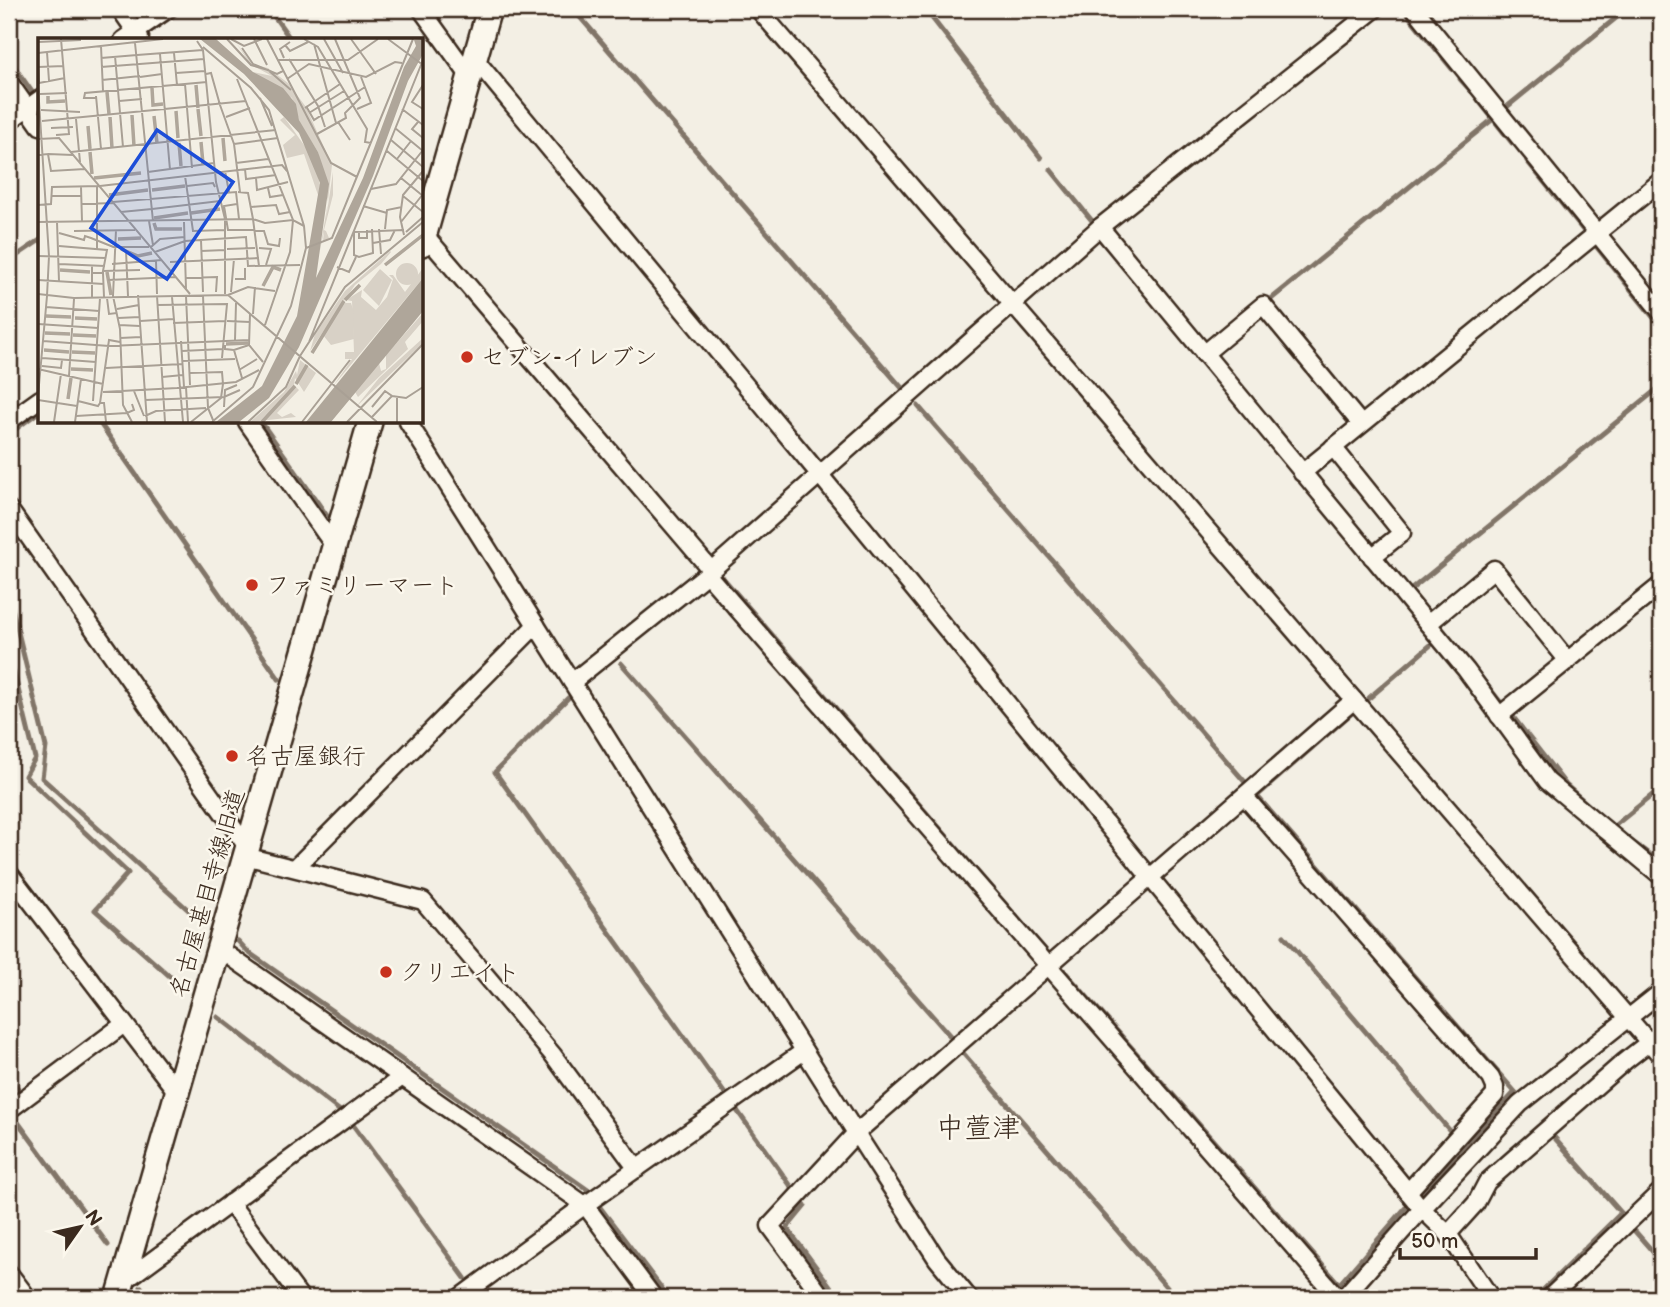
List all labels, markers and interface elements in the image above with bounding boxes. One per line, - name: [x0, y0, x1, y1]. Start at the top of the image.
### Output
- inset map: [38, 38, 424, 424]
- place label: セブン-イレブン: [481, 343, 658, 372]
- marker: セブン-イレブン: [459, 349, 475, 365]
- place label: ファミリーマート: [266, 571, 458, 600]
- marker: ファミリーマート: [244, 577, 260, 593]
- place label: 名古屋銀行: [246, 742, 366, 771]
- marker: 名古屋銀行: [224, 748, 240, 764]
- street label: 名古屋甚目寺線旧道: [164, 785, 251, 1001]
- place label: クリエイト: [400, 958, 520, 987]
- marker: クリエイト: [378, 964, 394, 980]
- district label: 中萱津: [936, 1112, 1020, 1145]
- north arrow: [46, 1192, 116, 1262]
- text: N: [79, 1206, 106, 1231]
- scale bar: [1400, 1216, 1537, 1260]
- text: 50 m: [1411, 1229, 1458, 1254]

